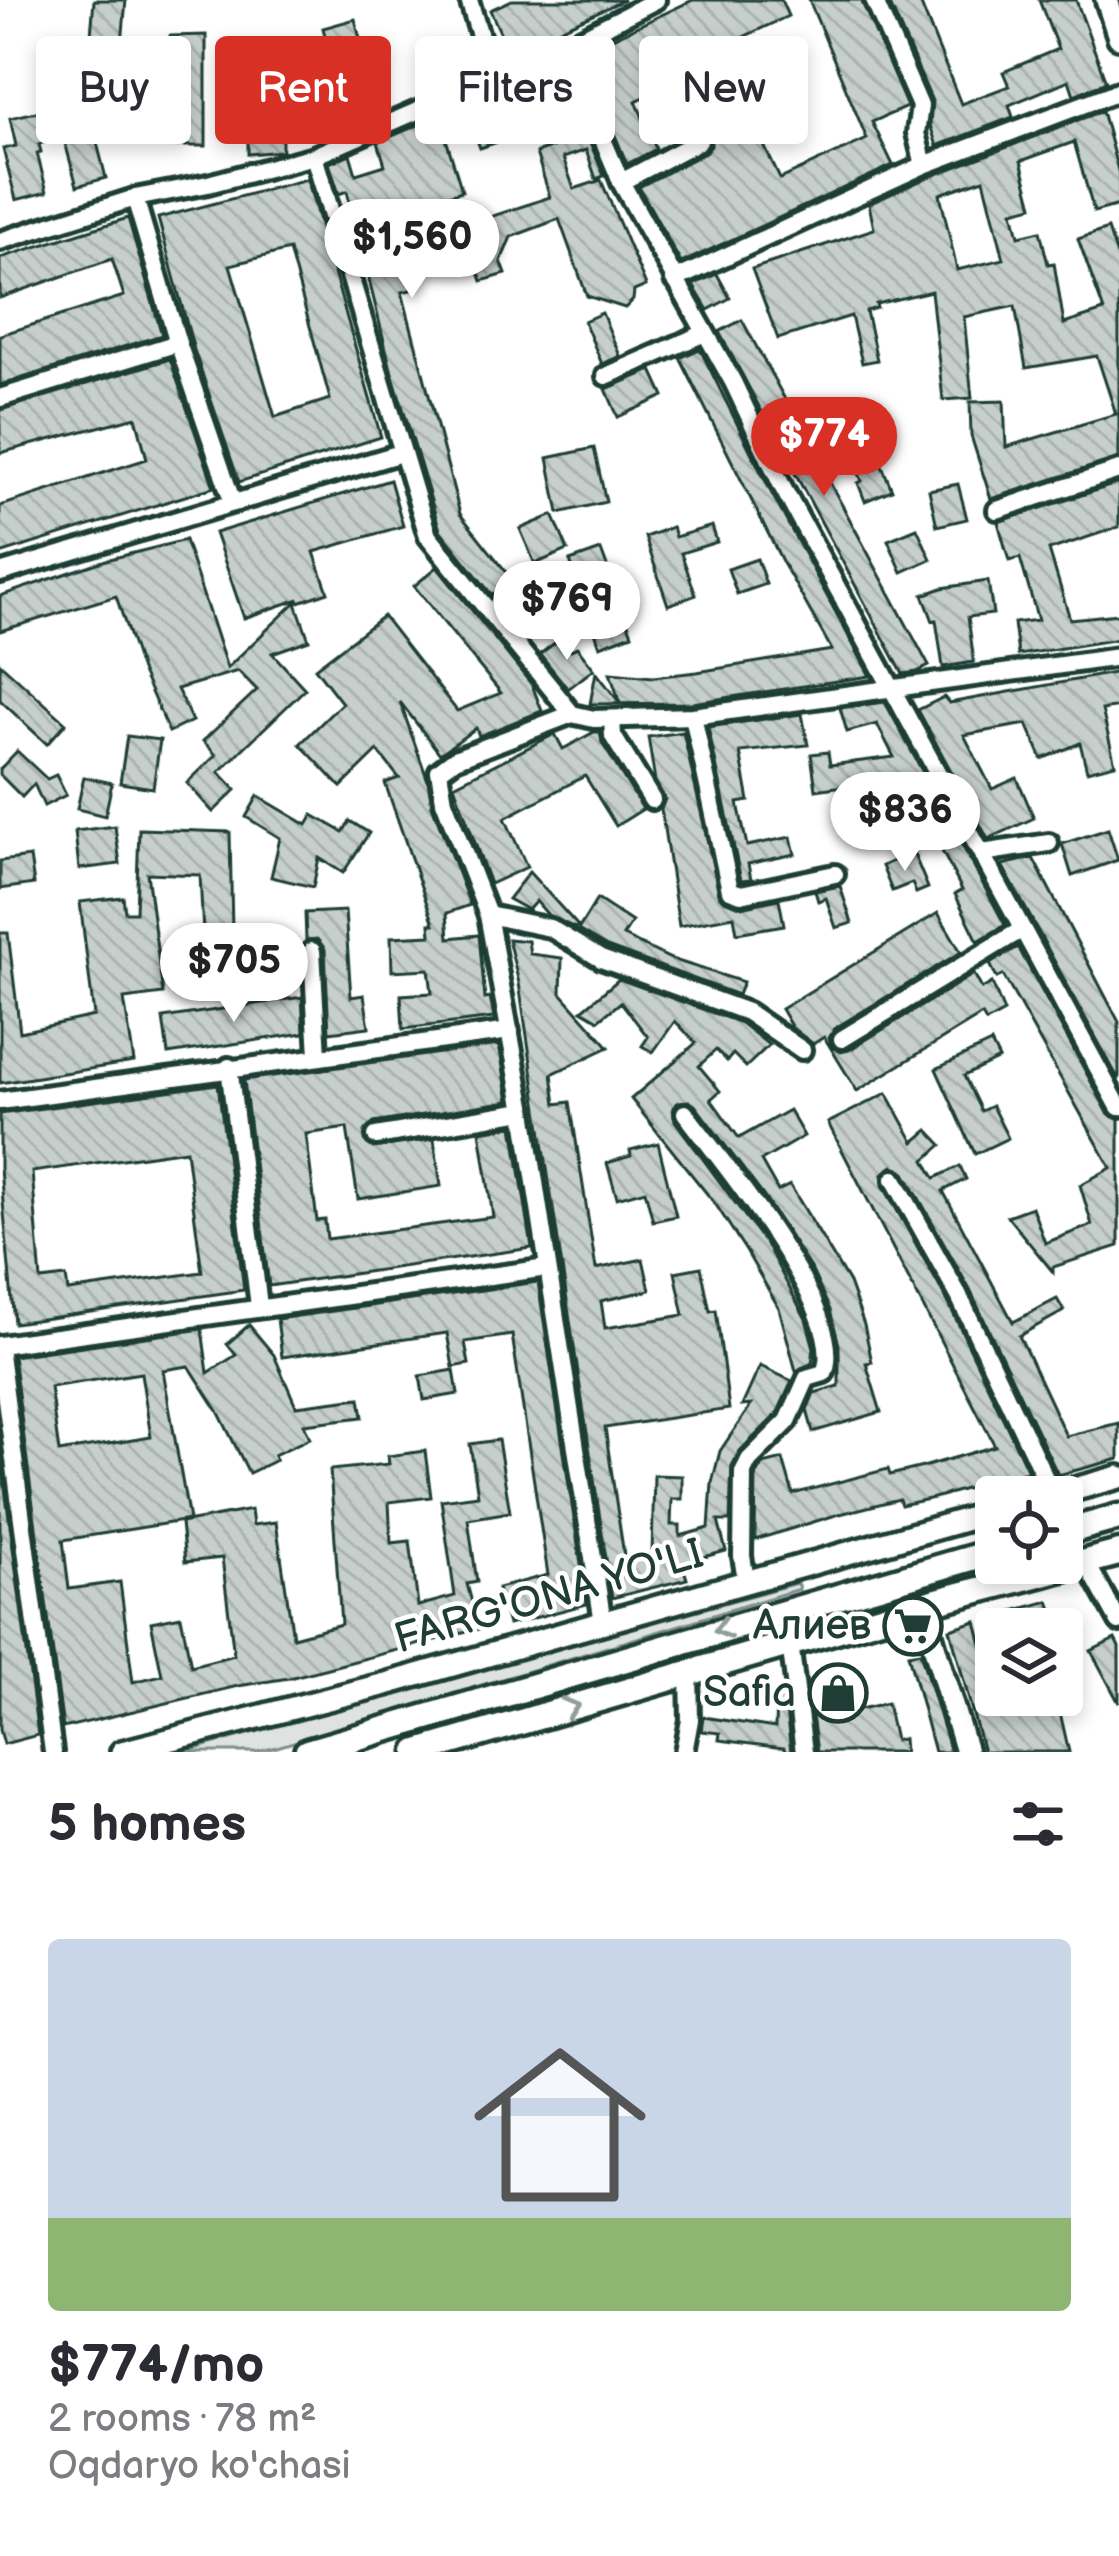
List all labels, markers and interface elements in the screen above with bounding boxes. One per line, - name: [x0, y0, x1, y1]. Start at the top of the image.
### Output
- chip: Buy: [36, 36, 191, 144]
- chip: Rent: [215, 36, 391, 144]
- chip: Filters: [415, 36, 615, 144]
- chip: New: [639, 36, 808, 144]
- pin: $1,560: [314, 199, 510, 301]
- text: $1,560: [351, 214, 473, 261]
- pin: $774: [753, 397, 895, 499]
- text: $774: [778, 412, 870, 459]
- pin: $769: [496, 561, 638, 663]
- text: $769: [520, 576, 614, 623]
- pin: $836: [834, 772, 976, 874]
- text: $836: [857, 787, 953, 834]
- pin: $705: [163, 923, 305, 1025]
- text: $705: [187, 938, 281, 985]
- map controls: [975, 1476, 1083, 1716]
- button: locate: [975, 1476, 1083, 1584]
- street label: FARG'ONA YO'LI: [389, 1529, 709, 1665]
- supermarket icon: Алиев: [882, 1595, 944, 1657]
- place label: Алиев: [752, 1601, 871, 1652]
- button: layers: [975, 1608, 1083, 1716]
- one-way arrow: [712, 1615, 733, 1640]
- shop icon: Safia: [807, 1662, 869, 1724]
- place label: Safia: [703, 1668, 796, 1719]
- one-way arrow: [560, 1697, 580, 1722]
- icon: filters: [1005, 1791, 1071, 1857]
- text: 5 homes: [48, 1794, 246, 1855]
- icon: home: [452, 2017, 668, 2233]
- text: $774/mo: [48, 2335, 264, 2396]
- text: 2 rooms · 78 m²: [48, 2396, 317, 2443]
- text: Oqdaryo ko'chasi: [48, 2443, 351, 2490]

